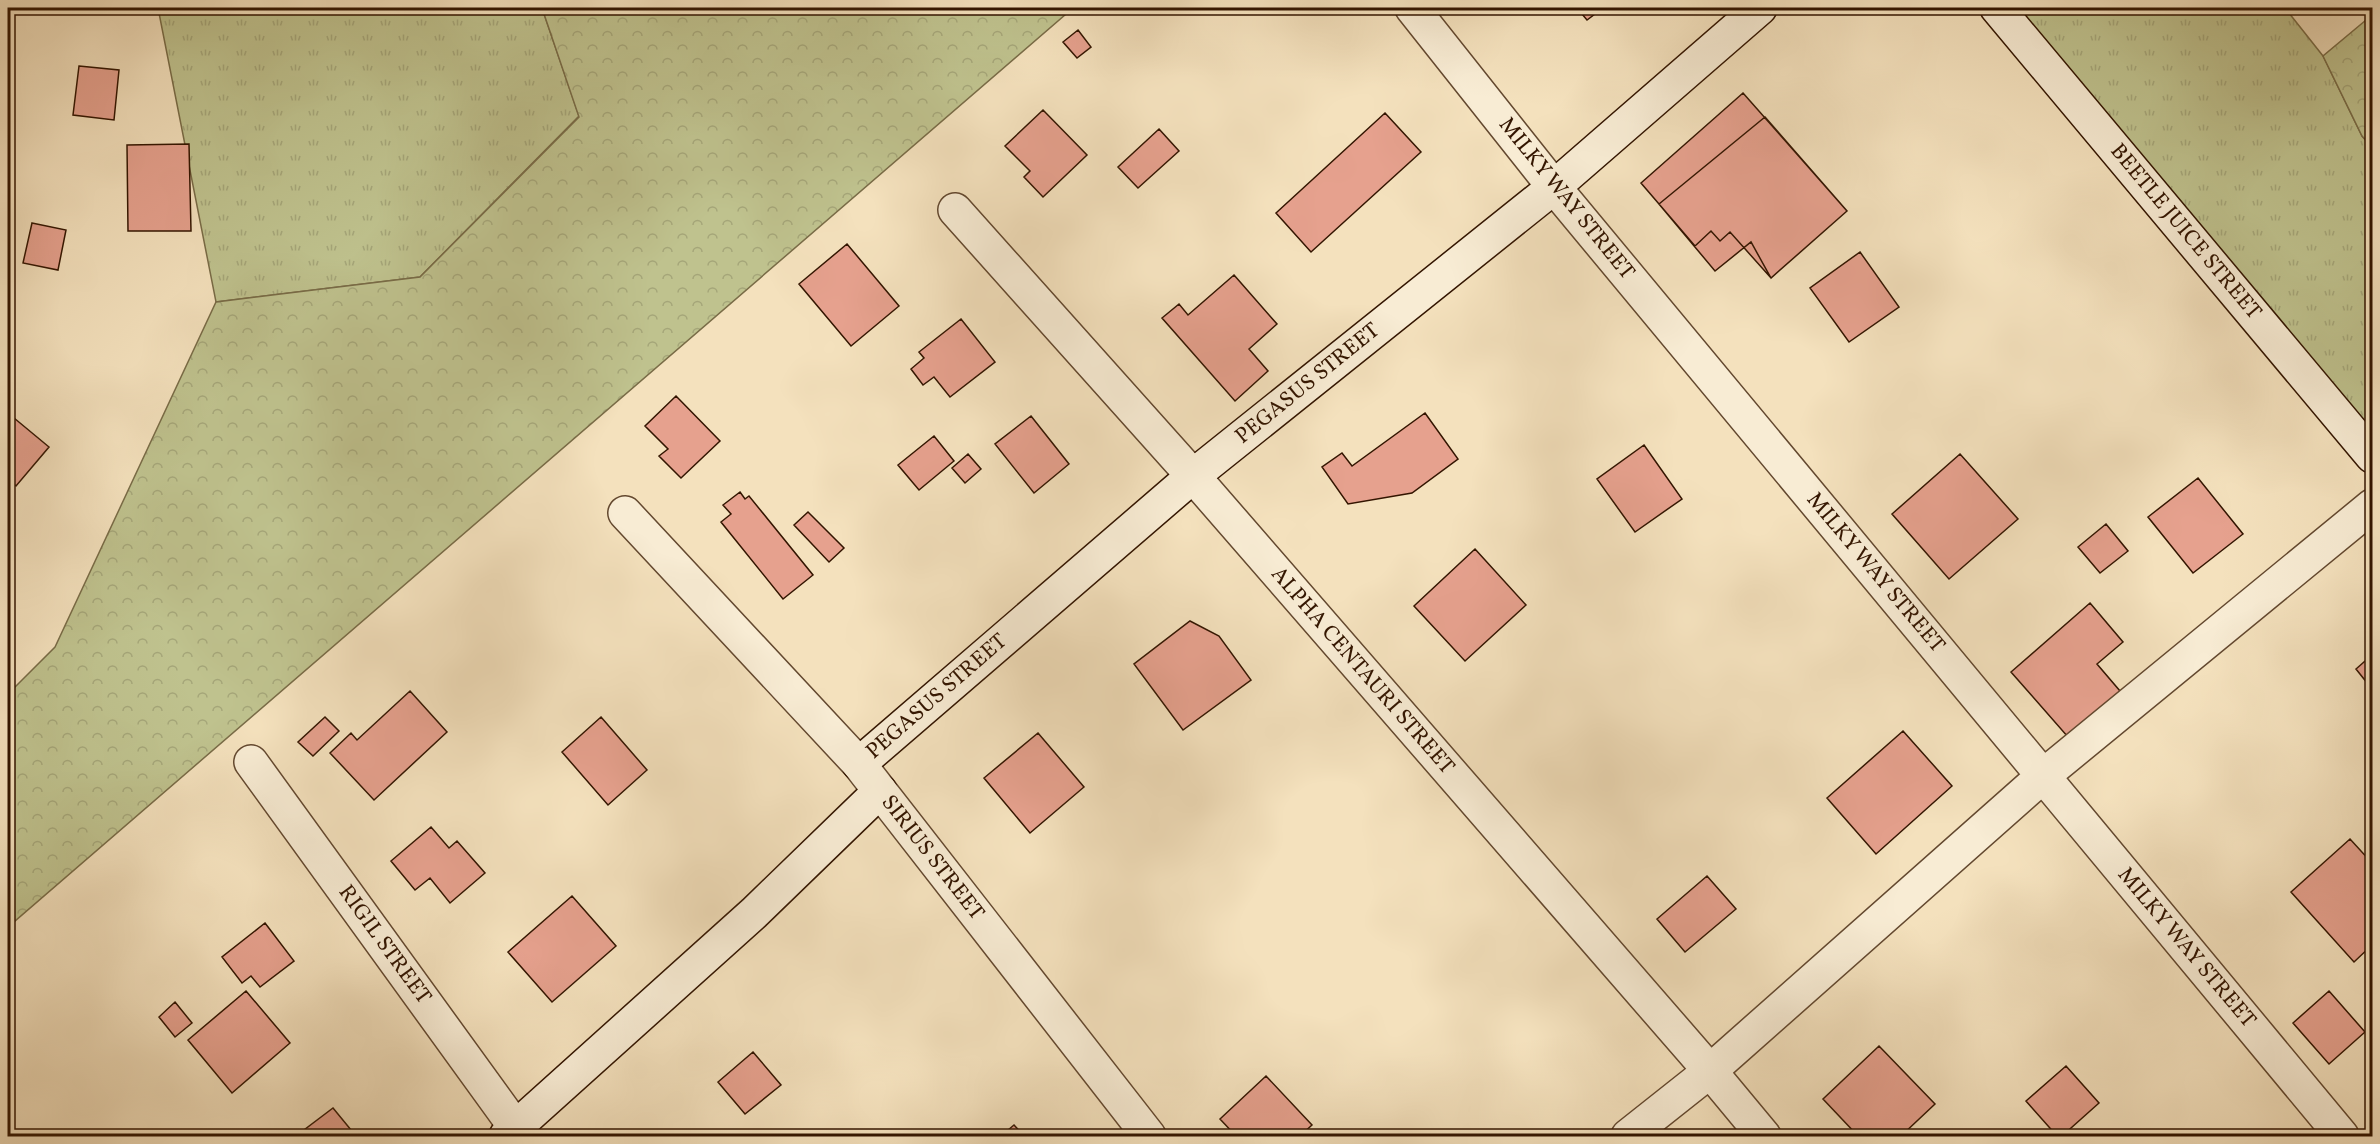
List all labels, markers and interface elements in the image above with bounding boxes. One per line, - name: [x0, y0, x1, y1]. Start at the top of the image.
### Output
- street label: MILKY WAY STREET: [1491, 111, 1641, 287]
- street label: BEETLE JUICE STREET: [2102, 137, 2268, 327]
- street label: PEGASUS STREET: [1229, 316, 1387, 452]
- street label: MILKY WAY STREET: [1798, 486, 1952, 660]
- street label: ALPHA CENTAURI STREET: [1263, 560, 1461, 782]
- street label: PEGASUS STREET: [860, 627, 1014, 767]
- street label: SIRIUS STREET: [873, 789, 991, 927]
- street label: MILKY WAY STREET: [2109, 861, 2263, 1035]
- street label: RIGIL STREET: [330, 879, 438, 1011]

